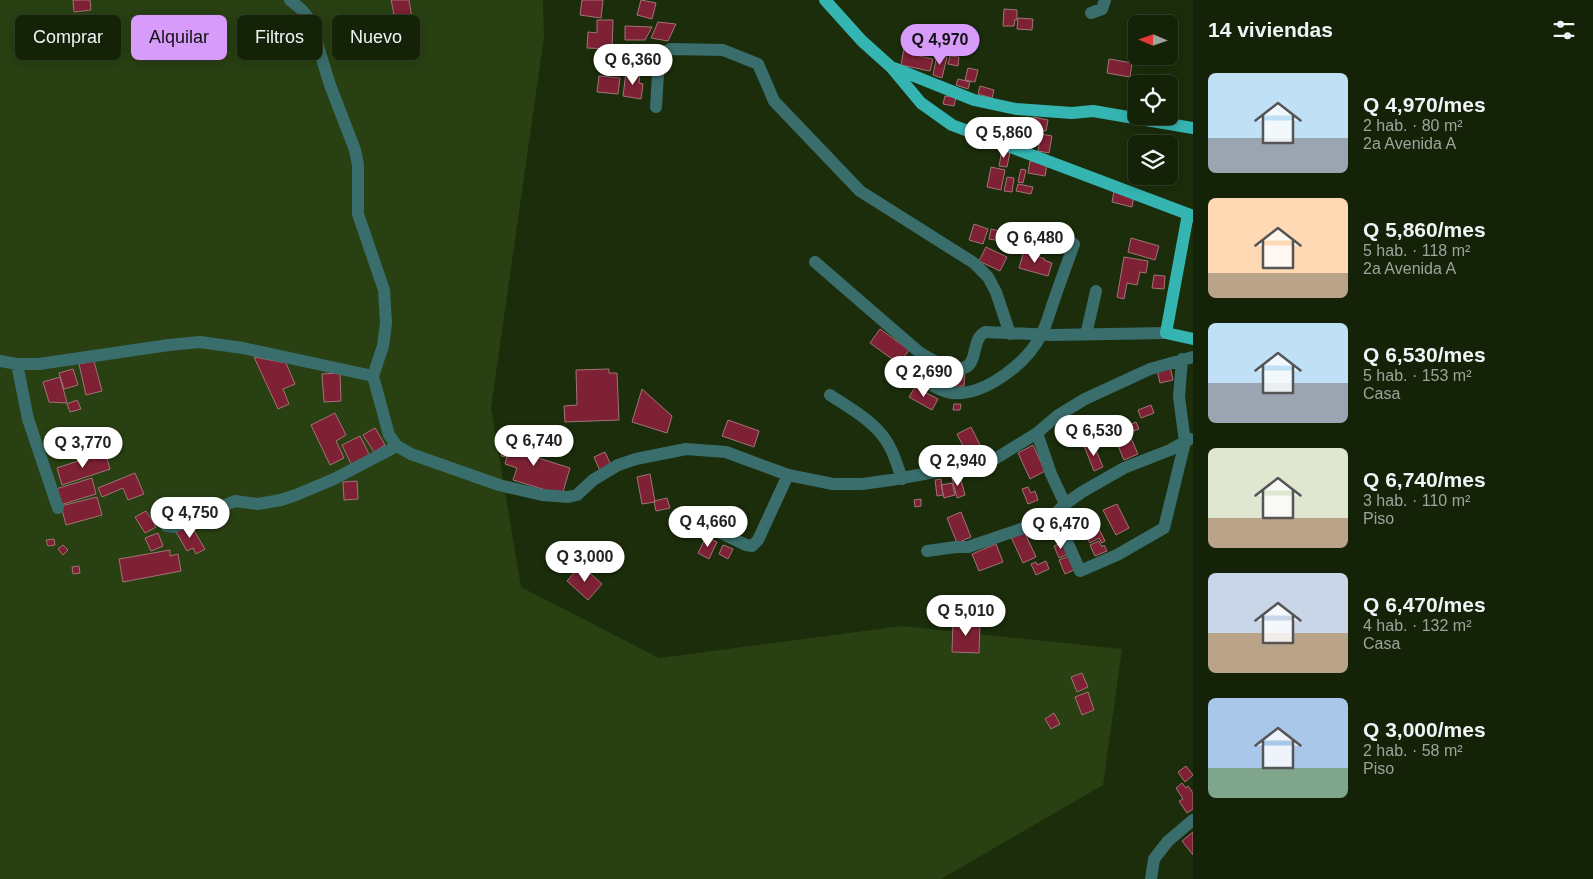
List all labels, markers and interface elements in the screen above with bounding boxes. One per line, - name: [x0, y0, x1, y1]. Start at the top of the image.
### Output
- chip: Comprar: [15, 15, 121, 60]
- chip: Alquilar: [131, 15, 227, 60]
- chip: Filtros: [237, 15, 322, 60]
- chip: Nuevo: [332, 15, 420, 60]
- north arrow: [1128, 15, 1178, 65]
- map controls: [1128, 15, 1178, 185]
- icon: filters: [1550, 16, 1578, 44]
- text: 14 viviendas: [1208, 18, 1333, 41]
- pin: Q 4,970: [894, 23, 986, 66]
- text: Q 4,970: [912, 31, 968, 48]
- pin: Q 6,360: [587, 44, 679, 86]
- text: Q 6,360: [605, 51, 661, 68]
- button: locate: [1128, 75, 1178, 125]
- icon: home: [1248, 93, 1308, 153]
- text: Q 4,970/mes: [1363, 93, 1486, 116]
- pin: Q 5,860: [958, 116, 1050, 159]
- text: 2 hab. · 80 m²: [1363, 117, 1463, 134]
- text: Q 5,860: [976, 124, 1032, 141]
- button: layers: [1128, 135, 1178, 185]
- text: 2a Avenida A: [1363, 135, 1456, 152]
- icon: home: [1248, 218, 1308, 278]
- text: Q 5,860/mes: [1363, 218, 1486, 241]
- pin: Q 6,480: [989, 222, 1081, 264]
- text: Q 6,480: [1007, 229, 1063, 246]
- text: 5 hab. · 118 m²: [1363, 242, 1470, 259]
- text: 2a Avenida A: [1363, 260, 1456, 277]
- icon: home: [1248, 343, 1308, 403]
- text: Q 6,530/mes: [1363, 343, 1486, 366]
- pin: Q 2,690: [878, 356, 970, 398]
- text: Q 2,690: [896, 363, 952, 380]
- text: 5 hab. · 153 m²: [1363, 367, 1472, 384]
- text: Casa: [1363, 385, 1400, 402]
- pin: Q 6,530: [1048, 414, 1140, 457]
- text: Q 6,530: [1066, 422, 1122, 439]
- pin: Q 6,740: [488, 424, 580, 467]
- pin: Q 3,770: [37, 426, 129, 469]
- text: Q 6,740: [506, 432, 562, 449]
- text: Q 3,770: [55, 434, 111, 451]
- pin: Q 2,940: [912, 444, 1004, 487]
- text: Q 2,940: [930, 452, 986, 469]
- icon: home: [1248, 468, 1308, 528]
- text: Q 6,740/mes: [1363, 468, 1486, 491]
- text: 3 hab. · 110 m²: [1363, 492, 1470, 509]
- pin: Q 4,750: [144, 496, 236, 539]
- text: Q 4,750: [162, 504, 218, 521]
- pin: Q 4,660: [662, 506, 754, 548]
- pin: Q 6,470: [1015, 508, 1107, 550]
- text: Piso: [1363, 510, 1394, 527]
- text: Q 4,660: [680, 513, 736, 530]
- text: Q 6,470: [1033, 515, 1089, 532]
- pin: Q 3,000: [539, 540, 631, 583]
- text: Q 3,000: [557, 548, 613, 565]
- icon: home: [1248, 593, 1308, 653]
- text: Q 6,470/mes: [1363, 593, 1486, 616]
- pin: Q 5,010: [920, 594, 1012, 637]
- text: Q 5,010: [938, 602, 994, 619]
- text: 4 hab. · 132 m²: [1363, 617, 1472, 634]
- text: Casa: [1363, 635, 1400, 652]
- icon: home: [1248, 718, 1308, 778]
- text: Q 3,000/mes: [1363, 718, 1486, 741]
- text: 2 hab. · 58 m²: [1363, 742, 1463, 759]
- text: Piso: [1363, 760, 1394, 777]

